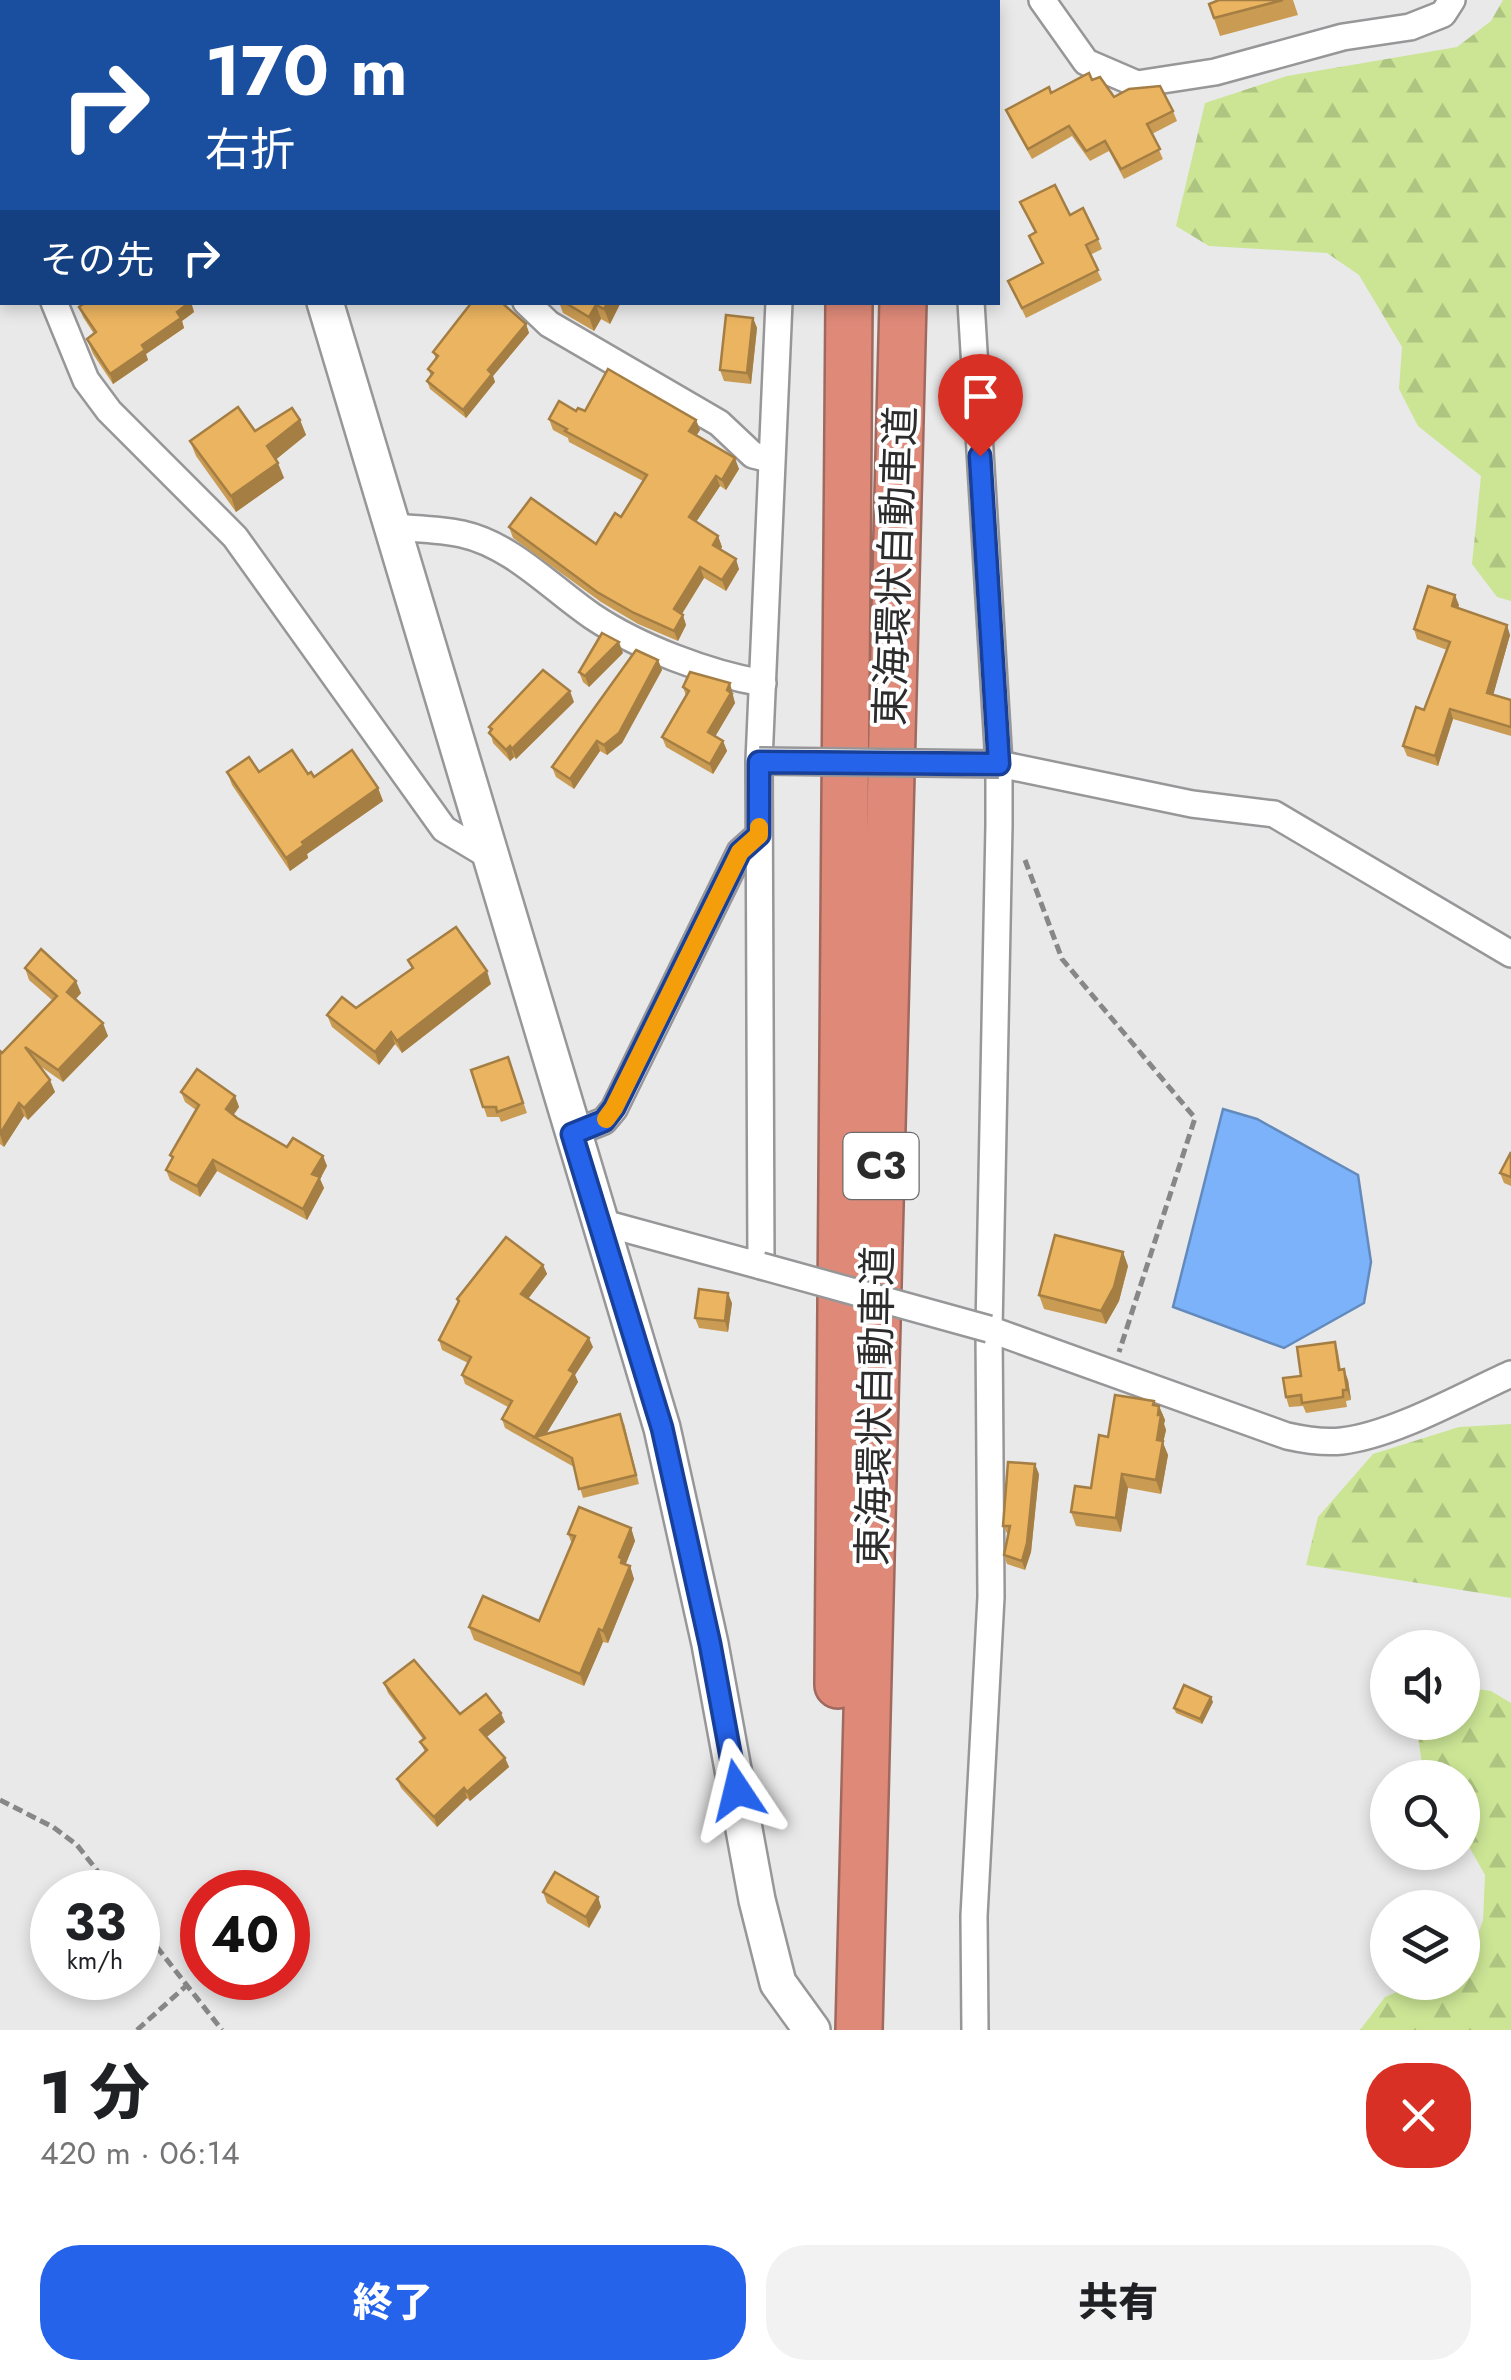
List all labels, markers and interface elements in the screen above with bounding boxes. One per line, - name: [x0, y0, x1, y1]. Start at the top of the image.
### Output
- text: 170 m: [205, 20, 408, 121]
- icon: right: [40, 40, 170, 170]
- text: 右折: [205, 117, 295, 182]
- icon: right: [174, 230, 229, 285]
- text: その先: [40, 232, 154, 287]
- pin: [938, 354, 1023, 457]
- icon: arrive: [953, 369, 1008, 424]
- street label: 東海環状自動車道: [860, 405, 930, 727]
- road number: C3: [844, 1133, 918, 1199]
- street label: 東海環状自動車道: [843, 1246, 907, 1566]
- map controls: [1370, 1630, 1480, 2000]
- button: sound: [1370, 1630, 1480, 1740]
- position arrow: [685, 1738, 789, 1842]
- button: search: [1370, 1760, 1480, 1870]
- speed limit sign: 40: [180, 1870, 310, 2000]
- text: 33: [64, 1886, 126, 1959]
- button: layers: [1370, 1890, 1480, 2000]
- text: km/h: [67, 1942, 123, 1978]
- text: 1 分: [40, 2049, 150, 2136]
- button: close: [1366, 2063, 1471, 2168]
- text: 420 m · 06:14: [40, 2130, 240, 2176]
- button: 終了: [40, 2245, 746, 2360]
- button: 共有: [766, 2245, 1471, 2360]

